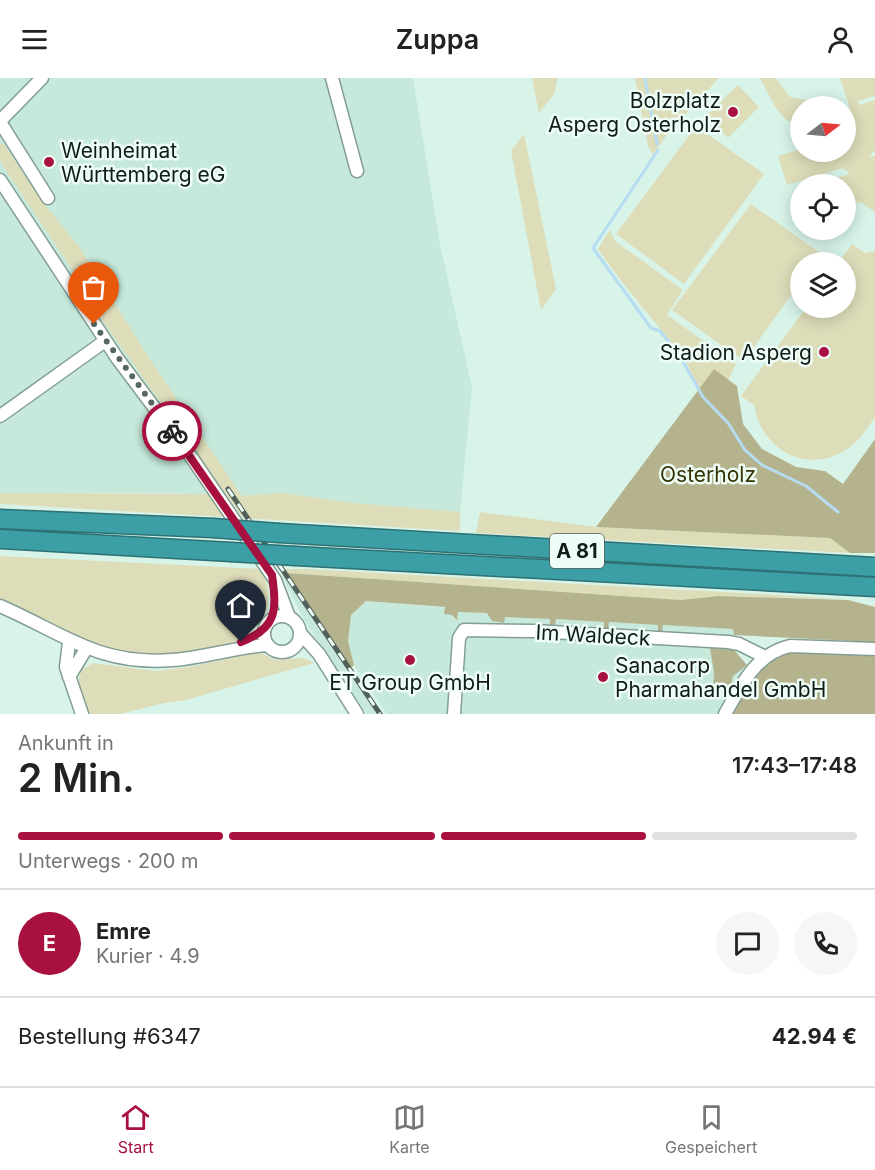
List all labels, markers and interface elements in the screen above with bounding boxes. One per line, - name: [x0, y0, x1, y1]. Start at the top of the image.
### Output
- icon: menu: [18, 23, 51, 56]
- text: Zuppa: [396, 23, 479, 56]
- icon: person: [824, 23, 857, 56]
- place label: Bolzplatz Asperg Osterholz: [548, 88, 721, 137]
- north arrow: [790, 96, 856, 162]
- map controls: [790, 96, 856, 318]
- marker: Bolzplatz Asperg Osterholz: [726, 105, 740, 119]
- place label: Weinheimat Württemberg eG: [61, 138, 225, 187]
- marker: Weinheimat Württemberg eG: [42, 155, 56, 169]
- button: locate: [790, 174, 856, 240]
- button: layers: [790, 252, 856, 318]
- pin: [68, 262, 119, 324]
- icon: bag: [77, 271, 110, 304]
- place label: Stadion Asperg: [660, 340, 812, 365]
- marker: Stadion Asperg: [817, 345, 831, 359]
- courier: [142, 401, 202, 461]
- icon: bike: [156, 415, 189, 448]
- park label: Osterholz: [660, 462, 756, 487]
- road number: A 81: [550, 534, 604, 568]
- pin: [215, 580, 266, 642]
- icon: home: [224, 589, 257, 622]
- street label: Im Waldeck: [535, 620, 652, 651]
- marker: ET Group GmbH: [403, 653, 417, 667]
- place label: Sanacorp Pharmahandel GmbH: [615, 653, 826, 702]
- place label: ET Group GmbH: [329, 670, 491, 695]
- marker: Sanacorp Pharmahandel GmbH: [596, 670, 610, 684]
- text: Ankunft in: [18, 731, 114, 755]
- text: 17:43–17:48: [732, 752, 857, 778]
- text: 2 Min.: [18, 754, 135, 801]
- text: Unterwegs · 200 m: [18, 849, 198, 873]
- button: chat: [716, 912, 779, 975]
- button: phone: [794, 912, 857, 975]
- text: Emre: [96, 918, 151, 944]
- text: E: [43, 930, 56, 956]
- text: Kurier · 4.9: [96, 944, 200, 968]
- text: Bestellung #6347: [18, 1023, 201, 1049]
- text: 42.94 €: [772, 1023, 857, 1049]
- tab: Start: [118, 1101, 154, 1157]
- tab: Karte: [389, 1101, 430, 1157]
- tab: Gespeichert: [665, 1101, 757, 1157]

